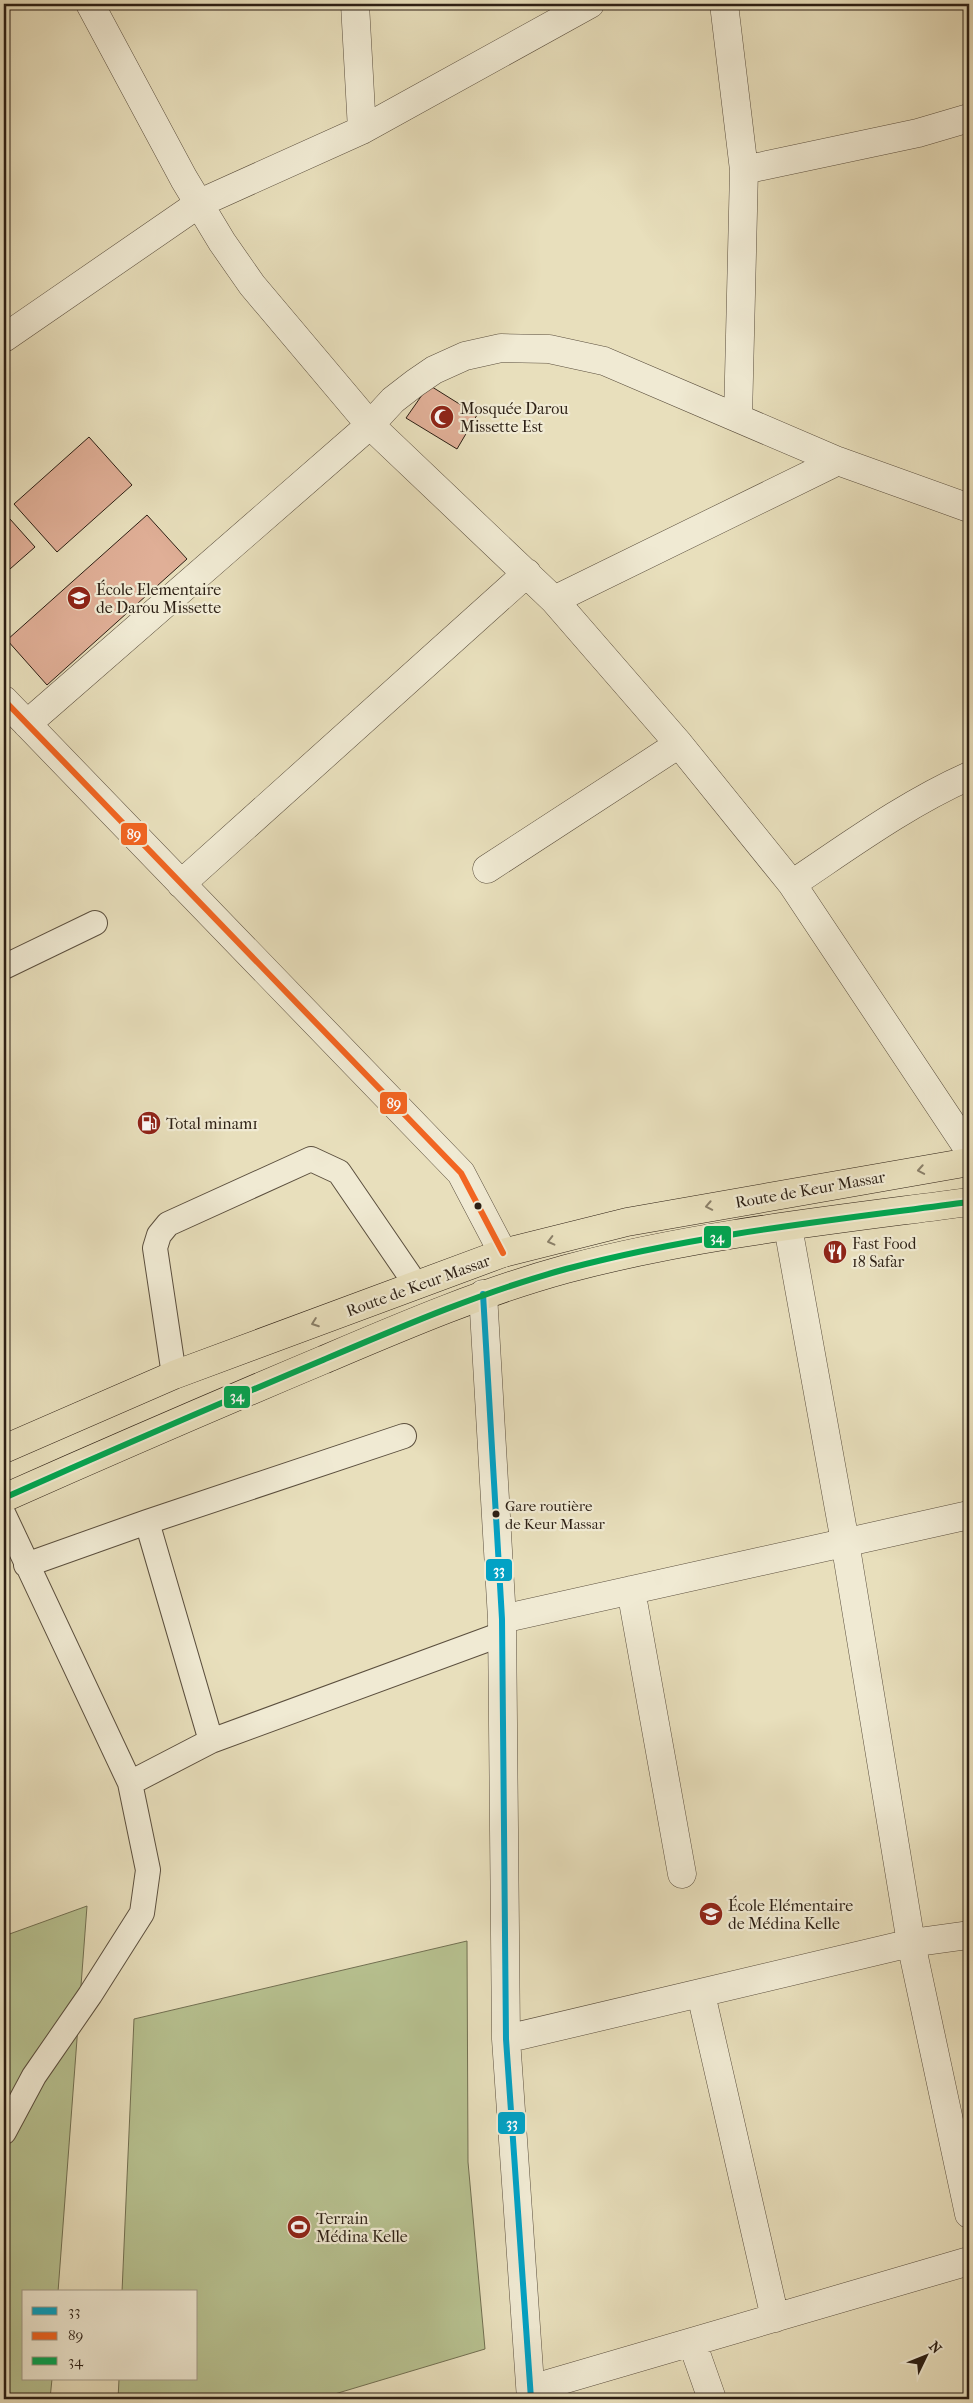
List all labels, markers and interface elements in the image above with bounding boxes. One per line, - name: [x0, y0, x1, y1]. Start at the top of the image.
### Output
- place label: Mosquée Darou Missette Est: [460, 399, 568, 436]
- mosque icon: Mosquée Darou Missette Est: [429, 404, 455, 430]
- place label: École Elementaire de Darou Missette: [96, 579, 221, 617]
- school or university icon: École Elementaire de Darou Missette: [66, 585, 92, 611]
- line badge: 89: [120, 822, 148, 846]
- text: 89: [127, 826, 141, 843]
- line badge: 89: [379, 1091, 408, 1115]
- text: 89: [387, 1095, 401, 1112]
- fuel station icon: Total minam1: [136, 1110, 162, 1136]
- place label: Total minam1: [166, 1114, 258, 1133]
- one-way arrow: [917, 1164, 926, 1174]
- street label: Route de Keur Massar: [734, 1167, 887, 1212]
- unlabelled marker: [473, 1201, 483, 1211]
- one-way arrow: [705, 1201, 714, 1211]
- line badge: 34: [703, 1225, 732, 1249]
- text: 34: [710, 1229, 725, 1246]
- place label: Fast Food 18 Safar: [852, 1234, 917, 1271]
- one-way arrow: [546, 1235, 555, 1246]
- restaurant icon: Fast Food 18 Safar: [822, 1239, 848, 1265]
- street label: Route de Keur Massar: [343, 1250, 493, 1320]
- one-way arrow: [311, 1317, 320, 1327]
- line badge: 34: [223, 1385, 251, 1409]
- text: 34: [230, 1388, 245, 1405]
- place label: Gare routière de Keur Massar: [505, 1497, 606, 1533]
- marker: Gare routière de Keur Massar: [491, 1509, 501, 1519]
- line badge: 33: [485, 1558, 513, 1582]
- text: 33: [493, 1562, 505, 1579]
- place label: École Elémentaire de Médina Kelle: [728, 1895, 853, 1933]
- school or university icon: École Elémentaire de Médina Kelle: [698, 1901, 724, 1927]
- line badge: 33: [497, 2111, 526, 2135]
- text: 33: [506, 2115, 518, 2132]
- place label: Terrain Médina Kelle: [316, 2209, 408, 2246]
- sports icon: Terrain Médina Kelle: [286, 2214, 312, 2240]
- legend: [22, 2290, 198, 2380]
- text: 33: [68, 2302, 80, 2320]
- text: 89: [68, 2326, 84, 2344]
- north arrow: [900, 2330, 950, 2380]
- text: N: [925, 2338, 945, 2357]
- text: 34: [68, 2352, 84, 2370]

